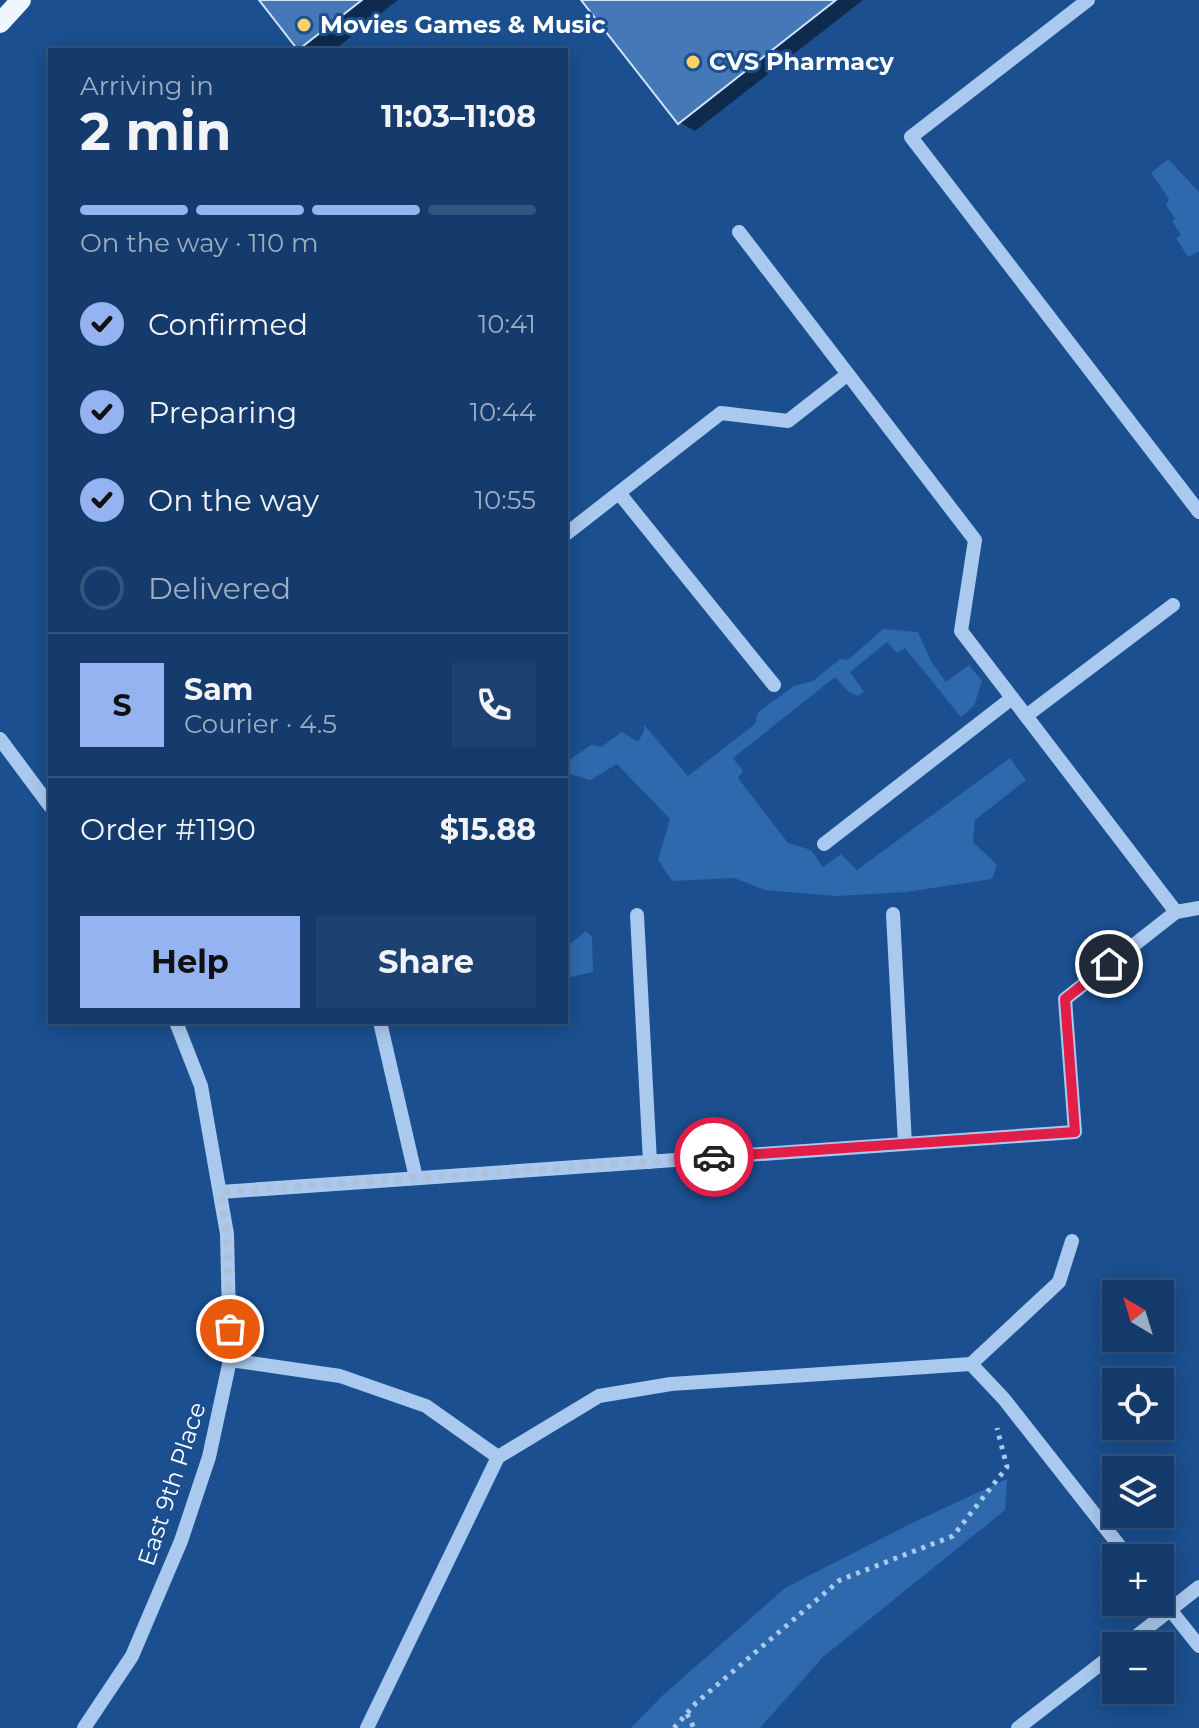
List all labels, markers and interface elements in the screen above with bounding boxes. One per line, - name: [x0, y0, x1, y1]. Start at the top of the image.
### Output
- place label: Movies Games & Music: [320, 10, 606, 39]
- marker: Movies Games & Music: [295, 16, 313, 34]
- place label: CVS Pharmacy: [709, 47, 894, 76]
- marker: CVS Pharmacy: [684, 53, 702, 71]
- text: Arriving in: [80, 70, 214, 102]
- text: 11:03–11:08: [381, 98, 536, 135]
- text: 2 min: [80, 100, 232, 163]
- text: On the way · 110 m: [80, 227, 319, 259]
- icon: check: [80, 302, 124, 346]
- text: Confirmed: [148, 306, 308, 343]
- text: 10:41: [478, 308, 536, 340]
- icon: check: [80, 390, 124, 434]
- text: Preparing: [148, 394, 297, 431]
- text: 10:44: [470, 396, 536, 428]
- icon: check: [80, 478, 124, 522]
- text: On the way: [148, 482, 319, 519]
- text: 10:55: [475, 484, 536, 516]
- text: Delivered: [148, 570, 291, 607]
- button: phone: [452, 663, 536, 747]
- text: Sam: [184, 671, 253, 708]
- text: S: [112, 687, 132, 724]
- text: Courier · 4.5: [184, 708, 337, 740]
- text: Order #1190: [80, 811, 256, 848]
- text: $15.88: [440, 811, 536, 848]
- button: Help: [80, 916, 300, 1008]
- button: Share: [316, 916, 536, 1008]
- pin: [1075, 930, 1143, 998]
- icon: home: [1087, 942, 1131, 986]
- courier: [674, 1117, 754, 1197]
- icon: car: [692, 1135, 736, 1179]
- north arrow: [1102, 1280, 1174, 1352]
- map controls: [1102, 1280, 1174, 1704]
- pin: [196, 1295, 264, 1363]
- icon: bag: [208, 1307, 252, 1351]
- button: locate: [1102, 1368, 1174, 1440]
- street label: East 9th Place: [131, 1398, 212, 1569]
- button: layers: [1102, 1456, 1174, 1528]
- button: +: [1102, 1544, 1174, 1616]
- button: −: [1102, 1632, 1174, 1704]

